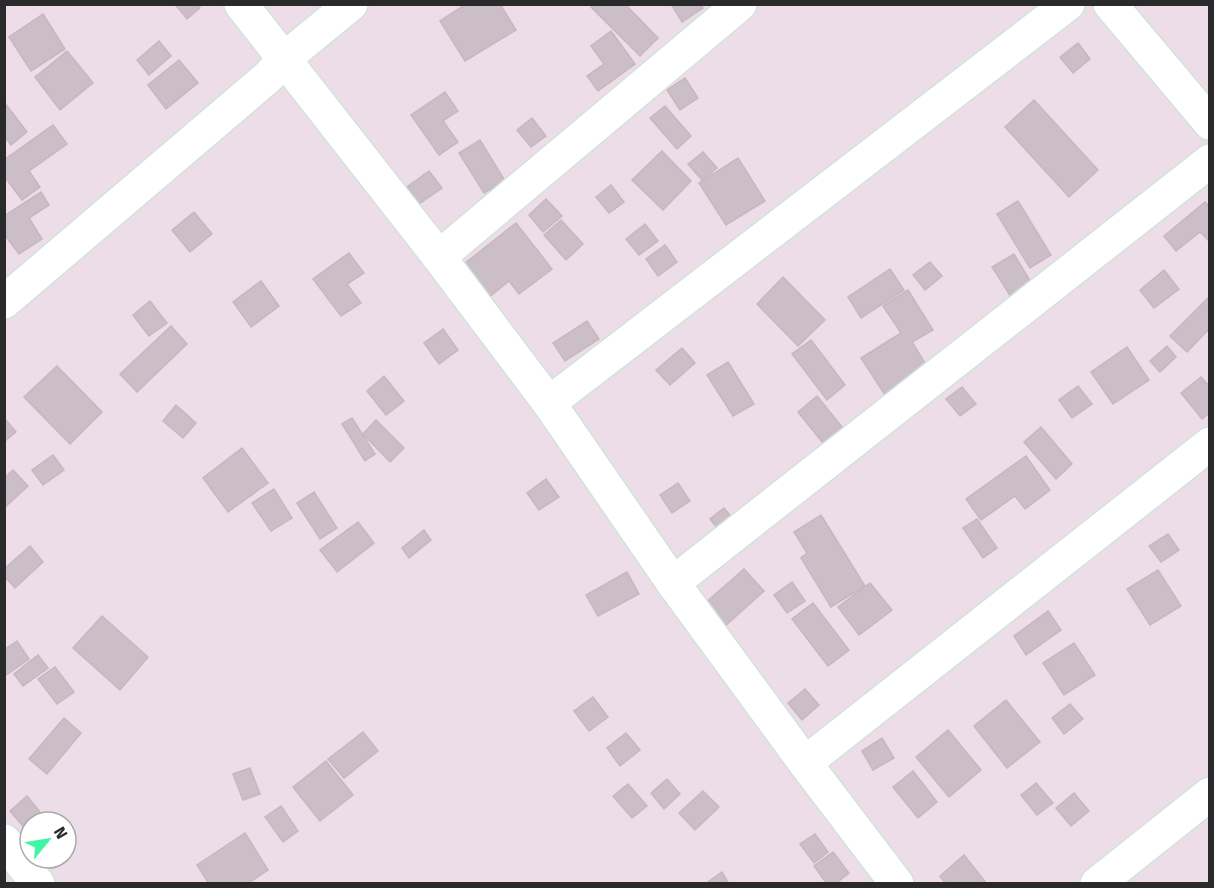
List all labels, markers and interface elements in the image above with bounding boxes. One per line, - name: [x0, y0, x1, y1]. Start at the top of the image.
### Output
- north arrow: [18, 810, 78, 870]
- text: N: [50, 823, 71, 842]

